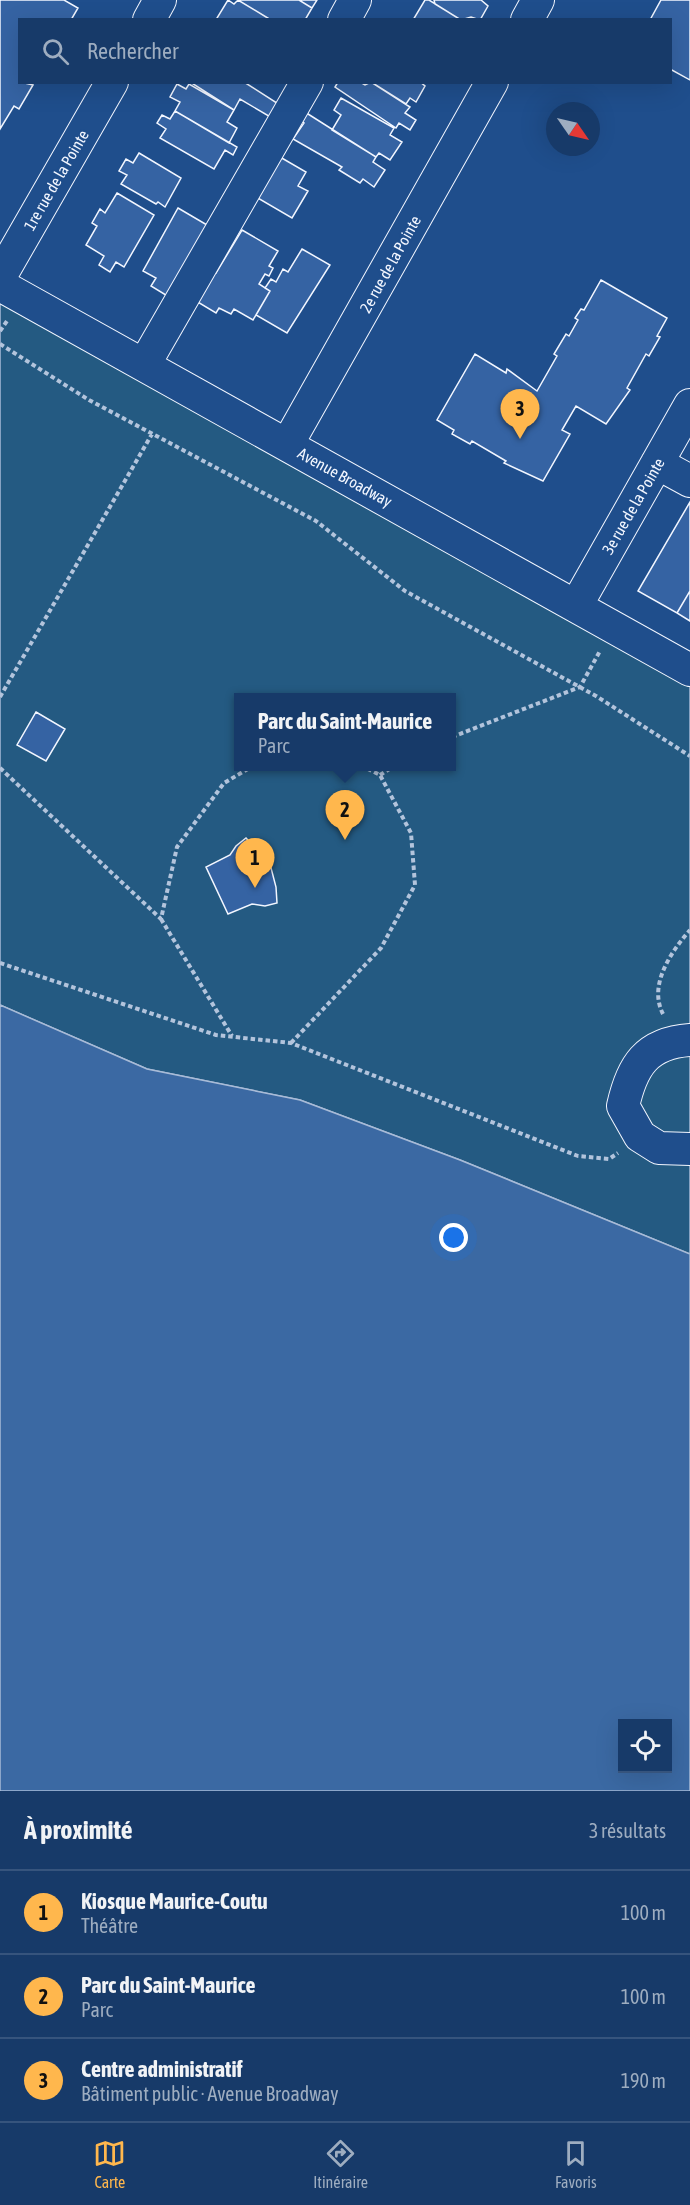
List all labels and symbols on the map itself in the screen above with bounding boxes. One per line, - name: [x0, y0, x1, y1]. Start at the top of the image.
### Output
- north arrow: [546, 102, 600, 156]
- street label: 1re rue de la Pointe: [20, 127, 92, 233]
- street label: 2e rue de la Pointe: [356, 212, 424, 316]
- pin: 3: [500, 390, 540, 439]
- street label: Avenue Broadway: [294, 444, 396, 511]
- street label: 3e rue de la Pointe: [598, 455, 668, 557]
- pin: 2: [326, 790, 364, 840]
- pin: 1: [236, 838, 274, 888]
- your location: [439, 1223, 468, 1252]

